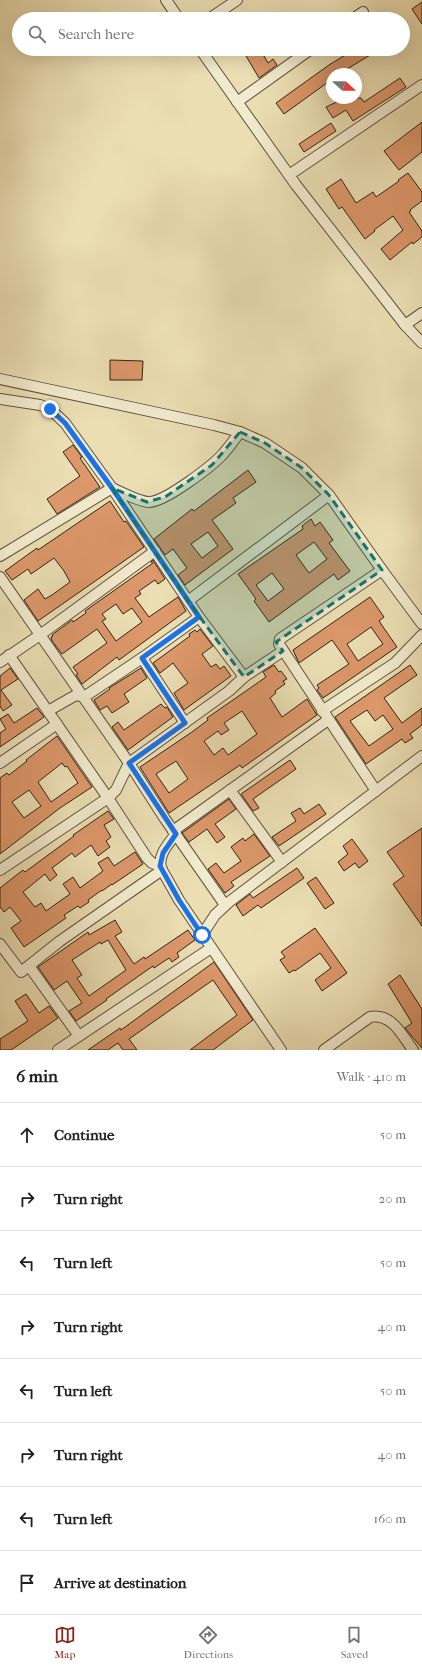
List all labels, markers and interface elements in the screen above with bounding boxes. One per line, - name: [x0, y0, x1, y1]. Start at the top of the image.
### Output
- search box: [12, 12, 410, 56]
- icon: search: [26, 23, 48, 45]
- text: Search here: [58, 25, 134, 43]
- north arrow: [326, 68, 362, 104]
- route end: [41, 400, 59, 418]
- route start: [193, 926, 211, 944]
- text: 6 min: [16, 1066, 58, 1086]
- text: Walk · 410 m: [337, 1069, 406, 1084]
- icon: ahead: [16, 1124, 38, 1146]
- text: Continue: [54, 1126, 114, 1144]
- text: 50 m: [380, 1127, 406, 1142]
- icon: right: [16, 1188, 38, 1210]
- text: Turn right: [54, 1190, 123, 1208]
- text: 20 m: [379, 1191, 406, 1206]
- icon: left: [16, 1252, 38, 1274]
- text: Turn left: [54, 1254, 112, 1272]
- text: 50 m: [380, 1255, 406, 1270]
- icon: right: [16, 1316, 38, 1338]
- text: Turn right: [54, 1318, 123, 1336]
- text: 40 m: [378, 1319, 406, 1334]
- icon: left: [16, 1380, 38, 1402]
- text: Turn left: [54, 1382, 112, 1400]
- text: 50 m: [380, 1383, 406, 1398]
- icon: right: [16, 1444, 38, 1466]
- text: Turn right: [54, 1446, 123, 1464]
- text: 40 m: [378, 1447, 406, 1462]
- icon: left: [16, 1508, 38, 1530]
- text: Turn left: [54, 1510, 112, 1528]
- text: 160 m: [374, 1511, 406, 1526]
- icon: arrive: [16, 1572, 38, 1594]
- text: Arrive at destination: [54, 1574, 186, 1592]
- tab: Map: [54, 1624, 76, 1661]
- tab: Directions: [184, 1624, 233, 1661]
- tab: Saved: [341, 1624, 368, 1661]

